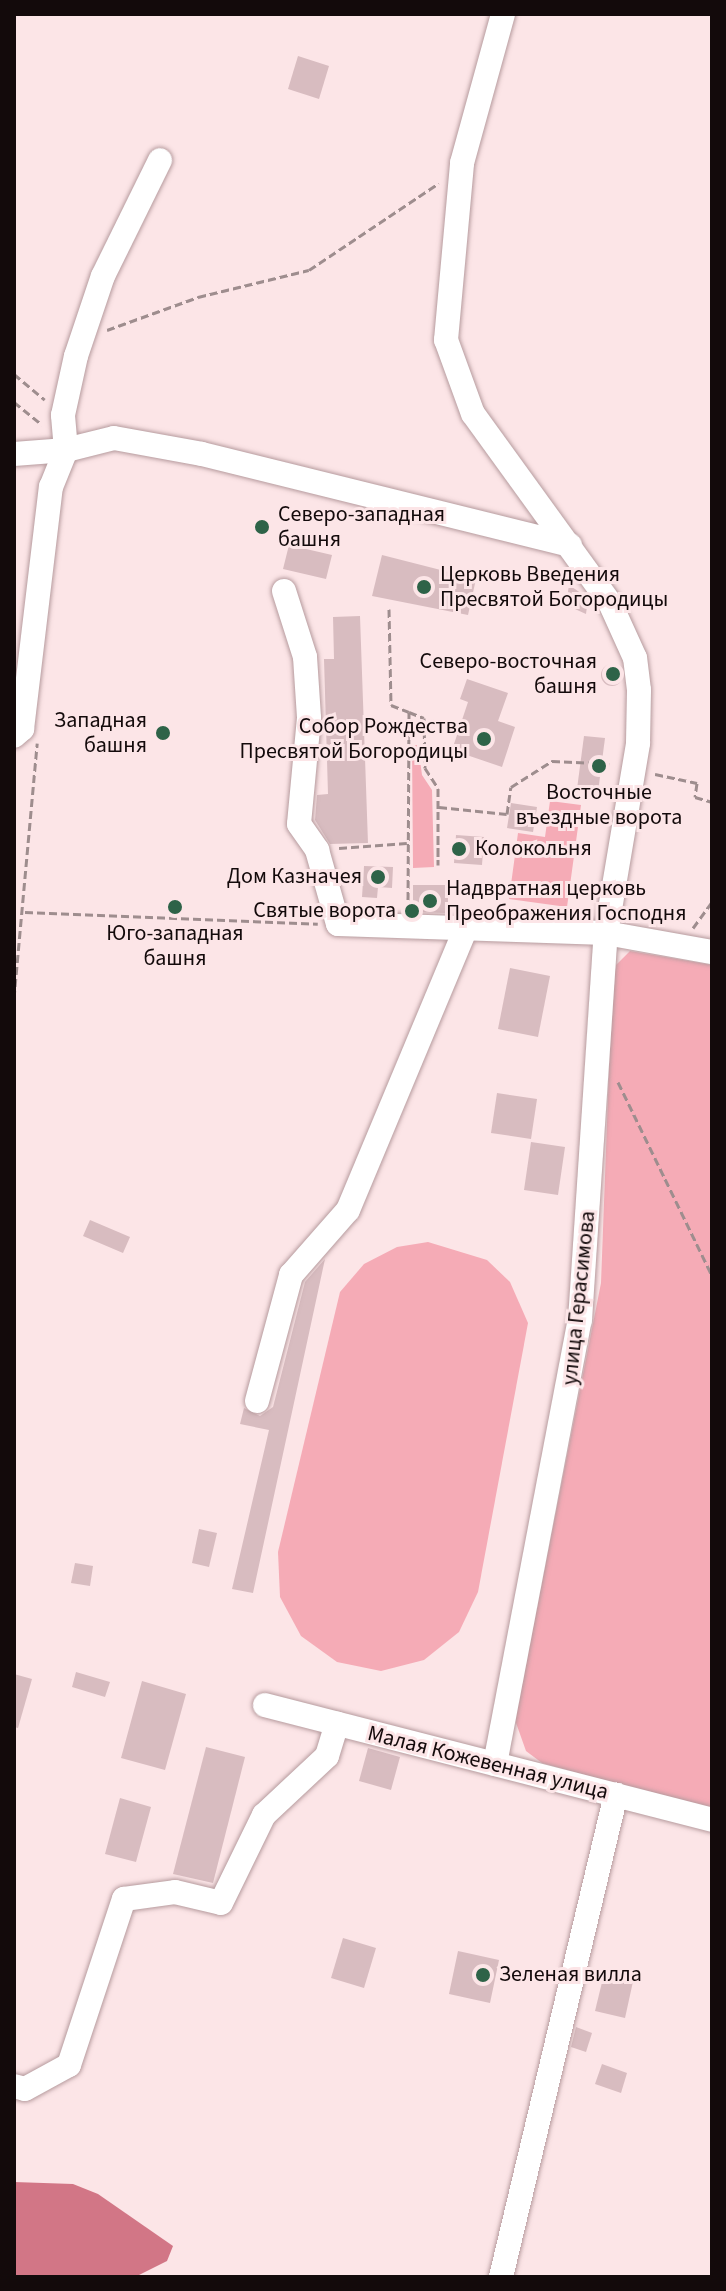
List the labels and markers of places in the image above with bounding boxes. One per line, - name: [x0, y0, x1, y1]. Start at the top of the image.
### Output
- place label: Северо-западная башня: [278, 501, 445, 552]
- marker: Северо-западная башня: [253, 518, 271, 536]
- place label: Церковь Введения Пресвятой Богородицы: [440, 561, 668, 612]
- marker: Церковь Введения Пресвятой Богородицы: [415, 578, 433, 596]
- place label: Северо-восточная башня: [420, 648, 597, 700]
- marker: Северо-восточная башня: [604, 665, 622, 683]
- place label: Западная башня: [54, 707, 147, 758]
- place label: Собор Рождества Пресвятой Богородицы: [240, 713, 468, 764]
- marker: Западная башня: [154, 724, 172, 742]
- marker: Собор Рождества Пресвятой Богородицы: [475, 730, 493, 748]
- marker: Восточные въездные ворота: [590, 757, 608, 775]
- place label: Восточные въездные ворота: [516, 779, 682, 830]
- place label: Колокольня: [475, 836, 592, 862]
- marker: Колокольня: [450, 840, 468, 858]
- place label: Дом Казначея: [227, 864, 362, 890]
- marker: Дом Казначея: [369, 868, 387, 886]
- place label: Надвратная церковь Преображения Господня: [446, 875, 686, 926]
- marker: Надвратная церковь Преображения Господня: [421, 892, 439, 910]
- marker: Юго-западная башня: [166, 898, 184, 916]
- place label: Святые ворота: [253, 898, 396, 924]
- marker: Святые ворота: [403, 902, 421, 920]
- place label: Юго-западная башня: [106, 920, 244, 972]
- place label: Зеленая вилла: [499, 1962, 642, 1988]
- marker: Зеленая вилла: [474, 1966, 492, 1984]

